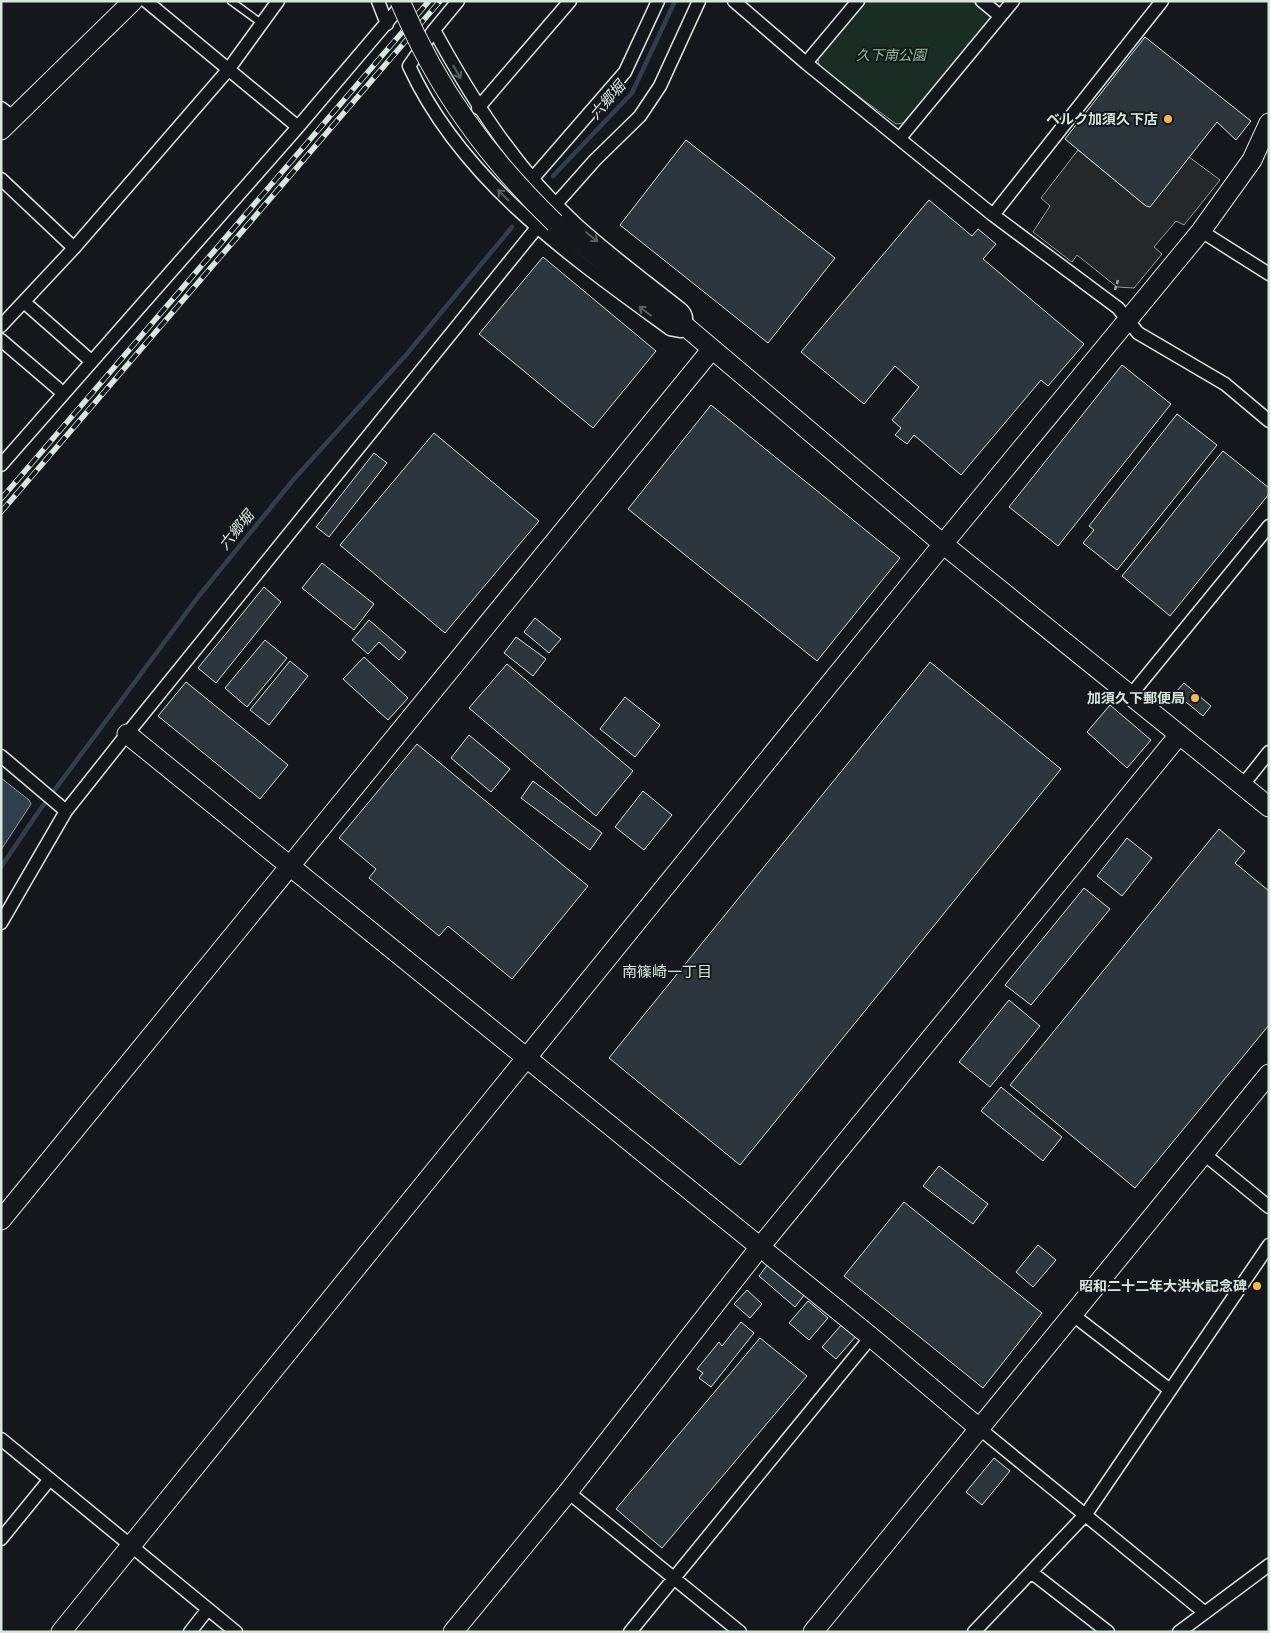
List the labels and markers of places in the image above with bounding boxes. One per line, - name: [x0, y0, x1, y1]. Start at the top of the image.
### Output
- place label: ベルク加須久下店: [1046, 109, 1158, 129]
- marker: ベルク加須久下店: [1162, 113, 1174, 125]
- place label: 加須久下郵便局: [1087, 688, 1185, 708]
- marker: 加須久下郵便局: [1189, 692, 1201, 704]
- place label: 昭和二十二年大洪水記念碑: [1079, 1276, 1247, 1296]
- marker: 昭和二十二年大洪水記念碑: [1251, 1280, 1263, 1292]

